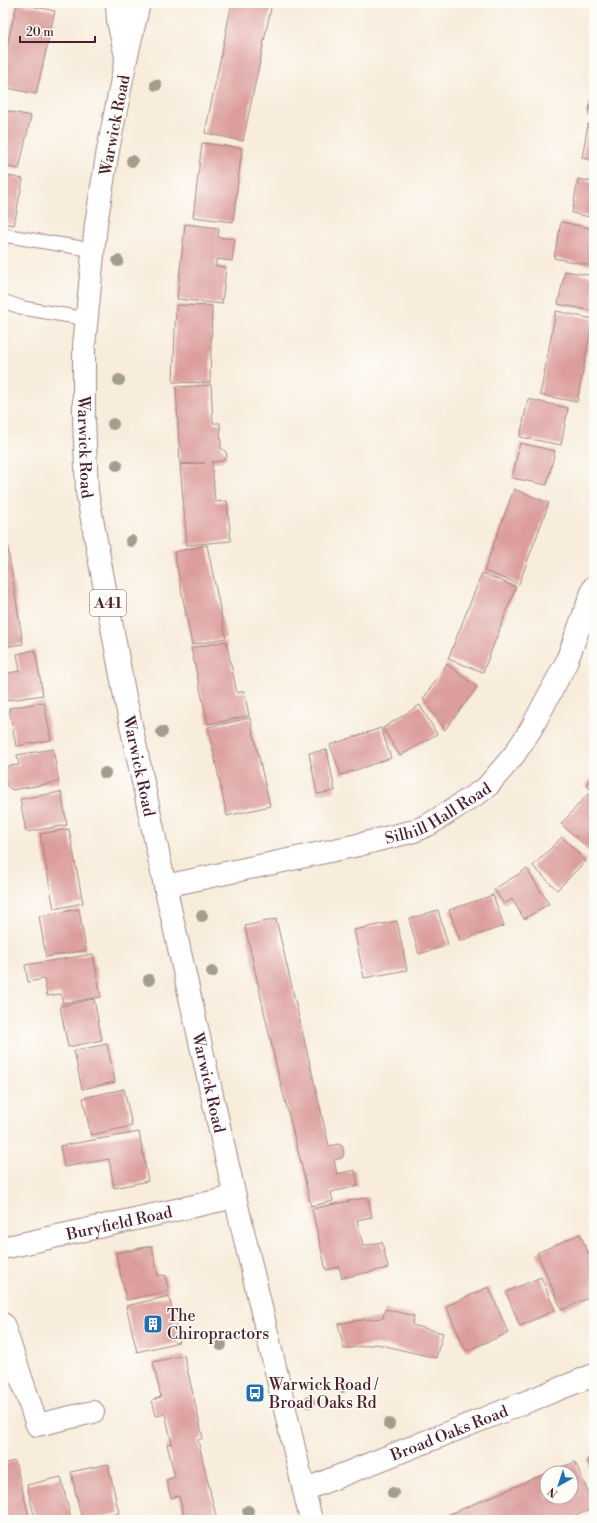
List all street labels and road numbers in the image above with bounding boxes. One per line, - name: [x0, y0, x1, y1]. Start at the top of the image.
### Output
- street label: Warwick Road: [95, 73, 135, 178]
- street label: Warwick Road: [73, 395, 97, 500]
- road number: A41: [90, 590, 126, 616]
- street label: Warwick Road: [118, 713, 159, 818]
- street label: Silhill Hall Road: [383, 778, 495, 849]
- street label: Warwick Road: [187, 1030, 229, 1135]
- street label: Buryfield Road: [64, 1202, 174, 1245]
- street label: Broad Oaks Road: [387, 1401, 511, 1466]

